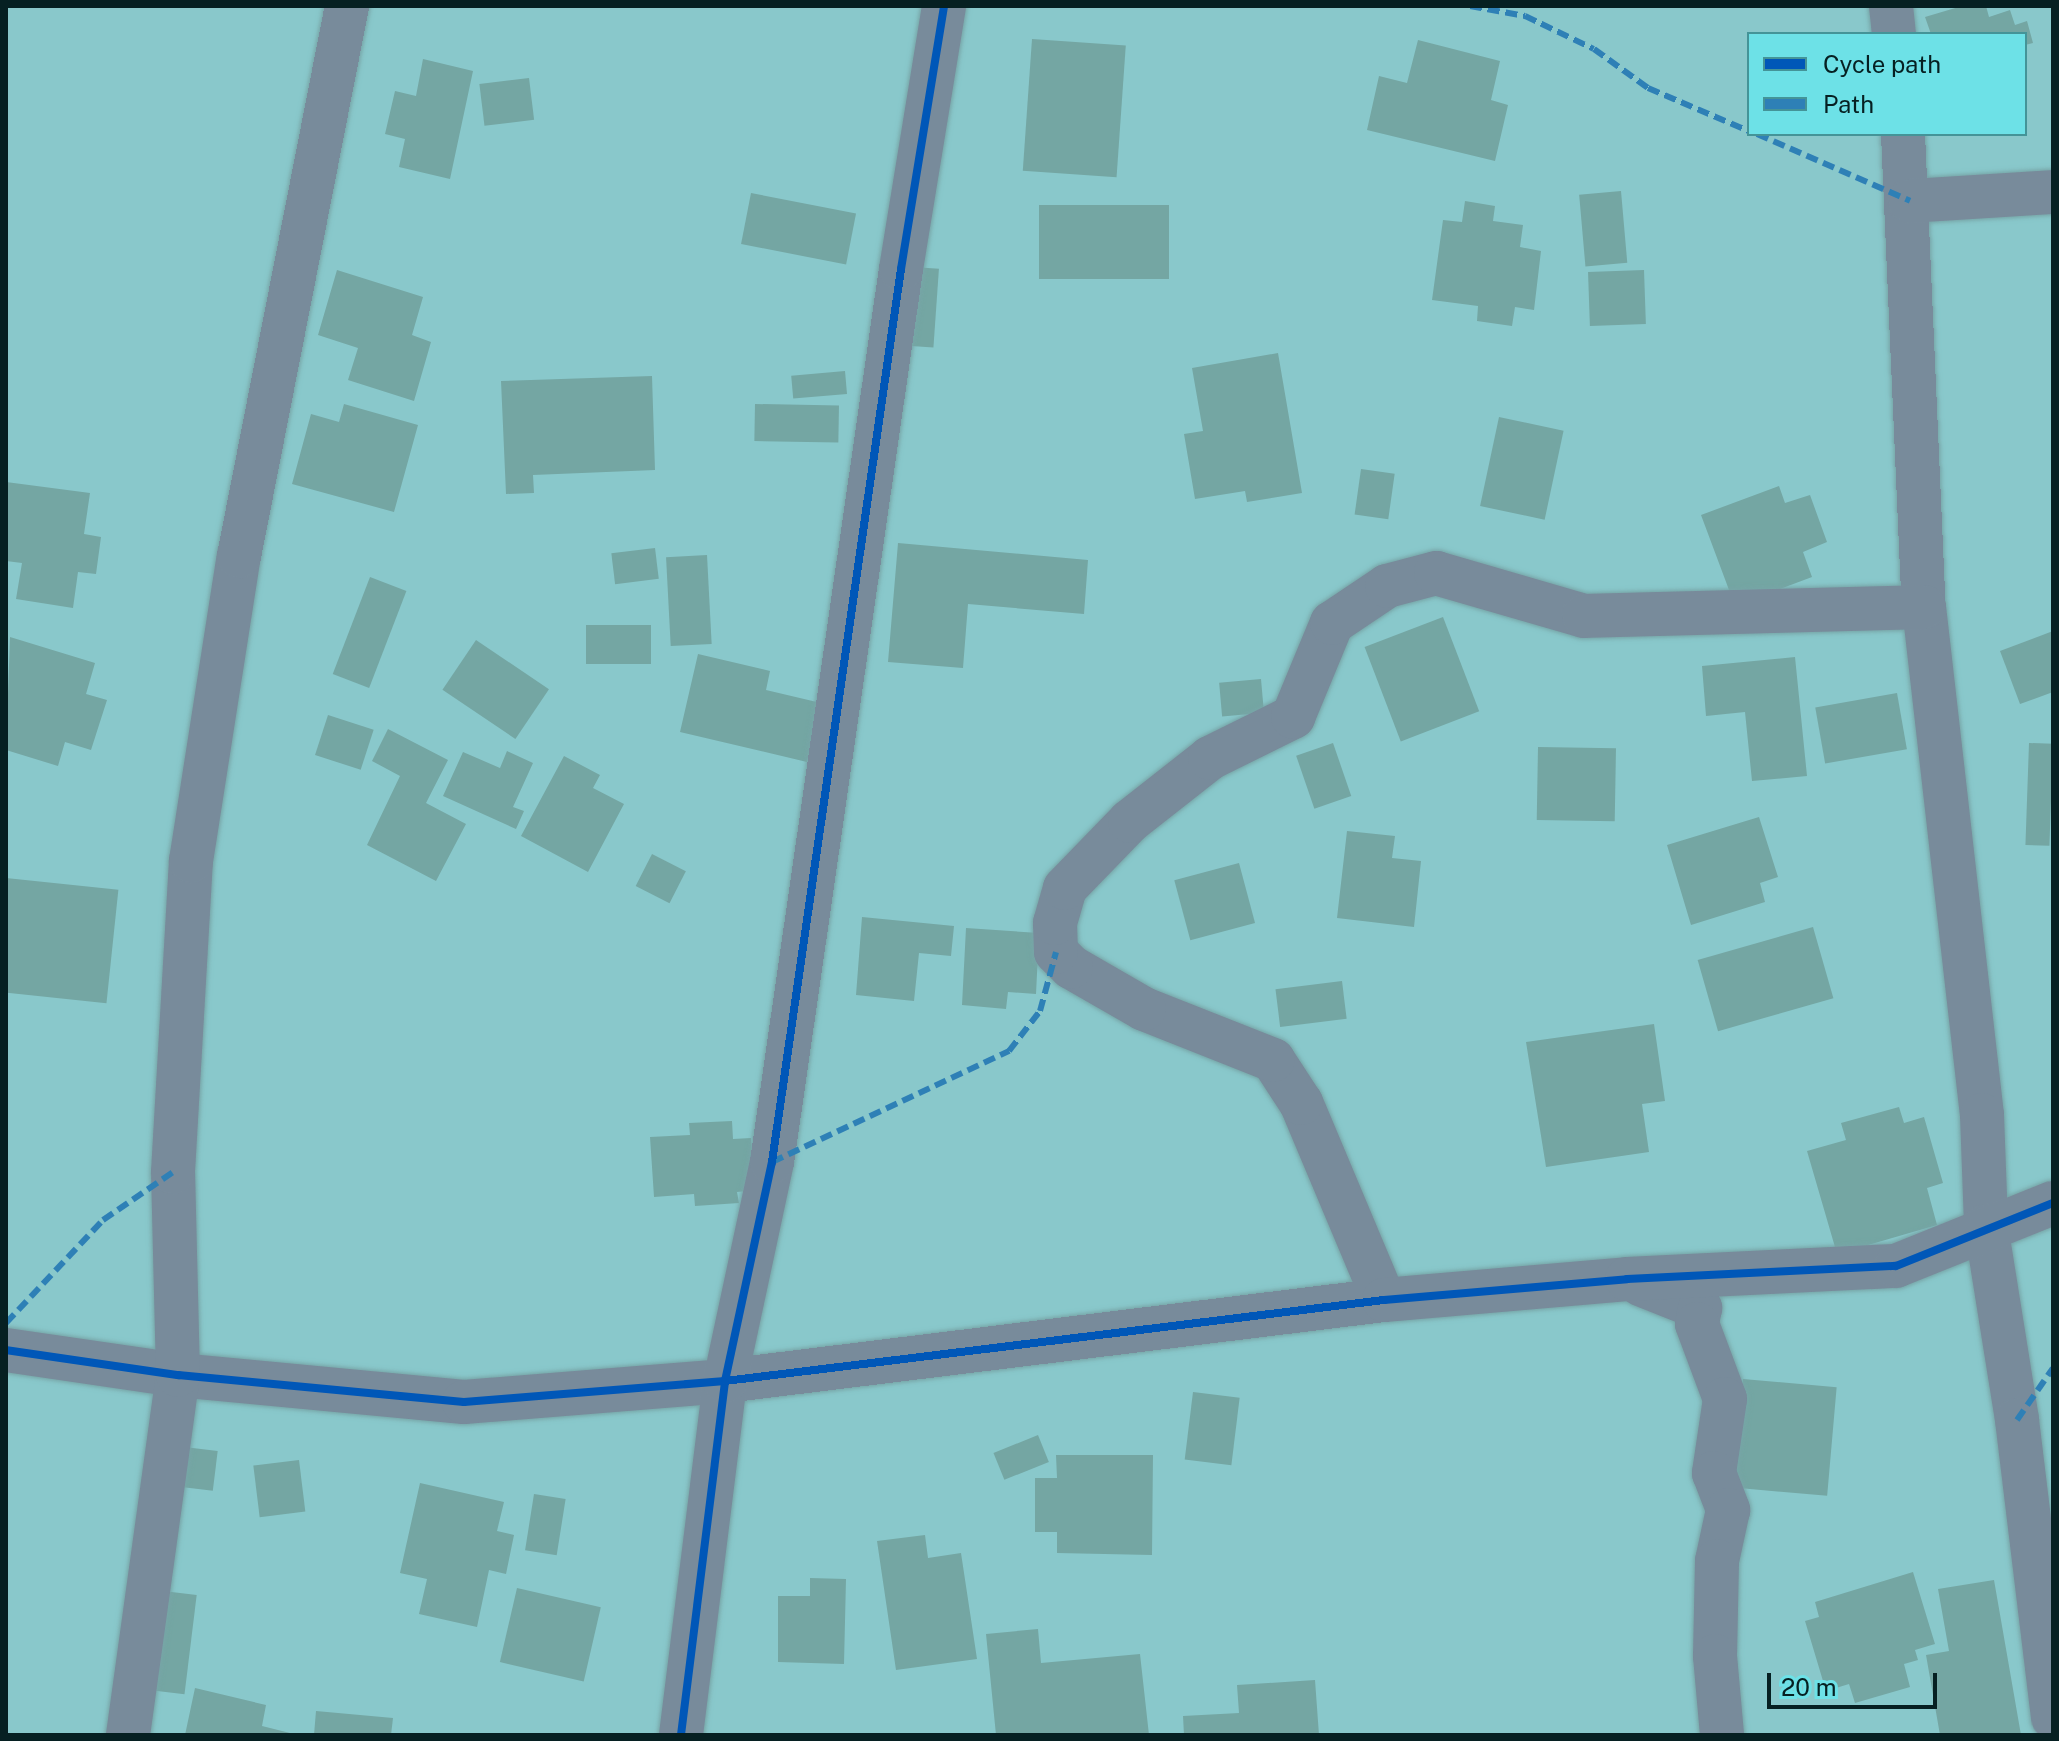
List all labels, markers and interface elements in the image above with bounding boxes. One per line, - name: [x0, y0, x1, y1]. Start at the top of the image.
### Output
- legend: [1747, 32, 2027, 136]
- text: Cycle path: [1823, 50, 1941, 78]
- text: Path: [1823, 90, 1874, 118]
- scale bar: [1771, 1657, 1941, 1707]
- text: 20 m: [1781, 1673, 1837, 1701]

